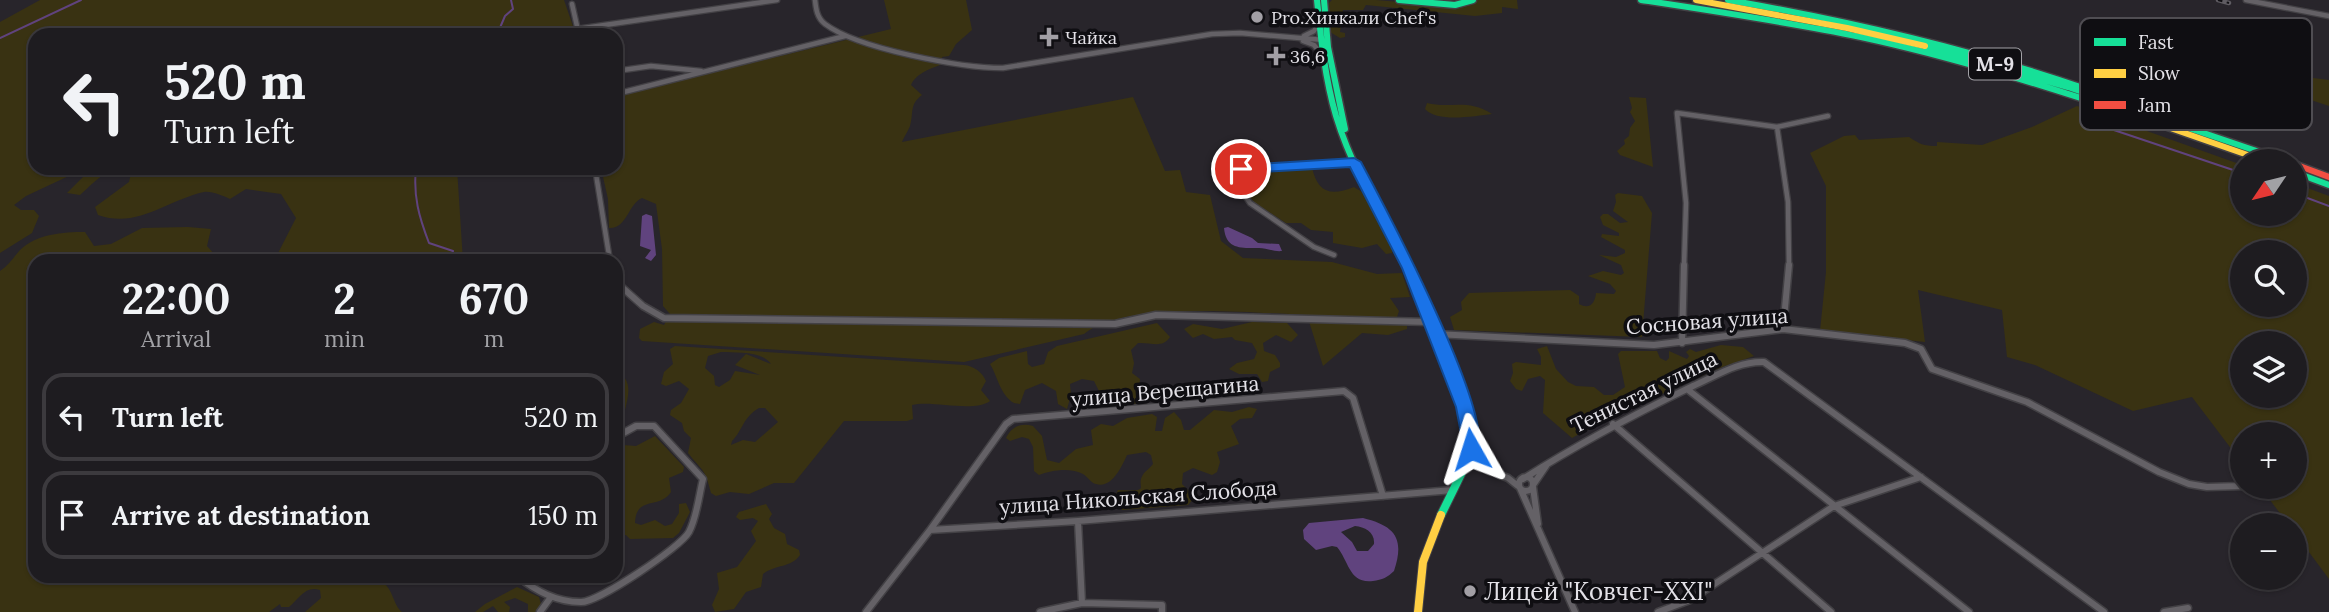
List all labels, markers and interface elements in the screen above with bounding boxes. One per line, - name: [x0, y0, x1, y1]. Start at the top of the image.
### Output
- place label: Pro.Хинкали Chef's: [1271, 6, 1436, 29]
- marker: Pro.Хинкали Chef's: [1249, 9, 1265, 25]
- legend: [2080, 18, 2312, 130]
- place label: Чайка: [1065, 26, 1117, 49]
- marker: Чайка: [1039, 27, 1059, 47]
- text: Fast: [2138, 30, 2174, 54]
- place label: 36,6: [1290, 45, 1325, 68]
- marker: 36,6: [1268, 48, 1284, 64]
- road number: М-9: [1969, 48, 2021, 80]
- text: 520 m: [164, 50, 306, 112]
- icon: left: [49, 56, 140, 147]
- text: Slow: [2138, 61, 2181, 85]
- text: Jam: [2137, 93, 2172, 117]
- text: Turn left: [164, 111, 294, 152]
- pin: [1211, 139, 1271, 199]
- north arrow: [2230, 149, 2306, 226]
- map controls: [2230, 149, 2307, 590]
- icon: arrive: [1222, 150, 1260, 188]
- button: search: [2230, 240, 2307, 317]
- text: 22:00: [122, 272, 230, 326]
- text: 2: [333, 272, 356, 326]
- text: 670: [459, 272, 529, 326]
- street label: Сосновая улица: [1625, 302, 1789, 340]
- text: Arrival: [141, 324, 211, 353]
- text: min: [324, 324, 365, 353]
- text: m: [484, 324, 504, 353]
- button: layers: [2230, 331, 2307, 408]
- street label: Тенистая улица: [1566, 345, 1722, 439]
- street label: улица Верещагина: [1070, 369, 1260, 413]
- icon: left: [53, 398, 91, 436]
- text: Turn left: [112, 401, 223, 434]
- text: 520 m: [524, 401, 598, 434]
- position arrow: [1434, 412, 1508, 486]
- button: +: [2230, 422, 2307, 499]
- street label: улица Никольская Слобода: [998, 474, 1278, 520]
- icon: arrive: [53, 496, 91, 534]
- text: Arrive at destination: [112, 499, 370, 532]
- text: 150 m: [528, 499, 598, 532]
- button: −: [2230, 513, 2307, 590]
- place label: Лицей "Ковчег-XXI": [1484, 576, 1713, 607]
- marker: Лицей "Ковчег-XXI": [1462, 583, 1478, 599]

